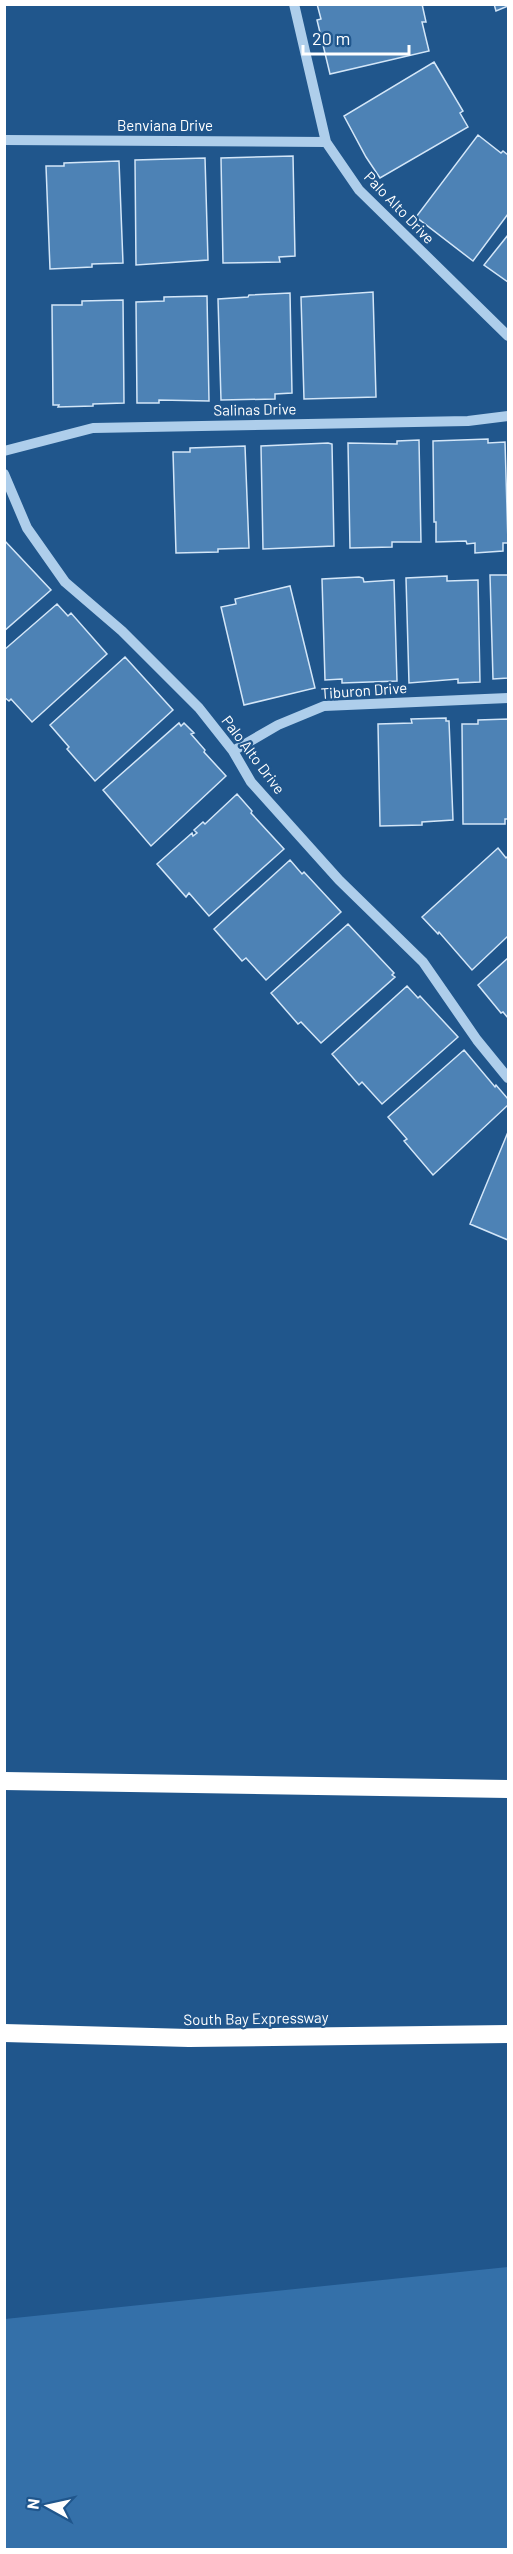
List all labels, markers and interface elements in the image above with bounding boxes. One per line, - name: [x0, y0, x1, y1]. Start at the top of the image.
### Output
- scale bar: [303, 18, 410, 56]
- text: 20 m: [312, 27, 350, 49]
- street label: Benviana Drive: [117, 116, 213, 134]
- street label: Palo Alto Drive: [361, 167, 439, 247]
- street label: Salinas Drive: [213, 399, 297, 419]
- street label: Tiburon Drive: [320, 678, 408, 702]
- street label: Palo Alto Drive: [218, 712, 289, 797]
- street label: South Bay Expressway: [183, 2008, 329, 2028]
- north arrow: [18, 2476, 78, 2536]
- text: N: [23, 2497, 43, 2510]

